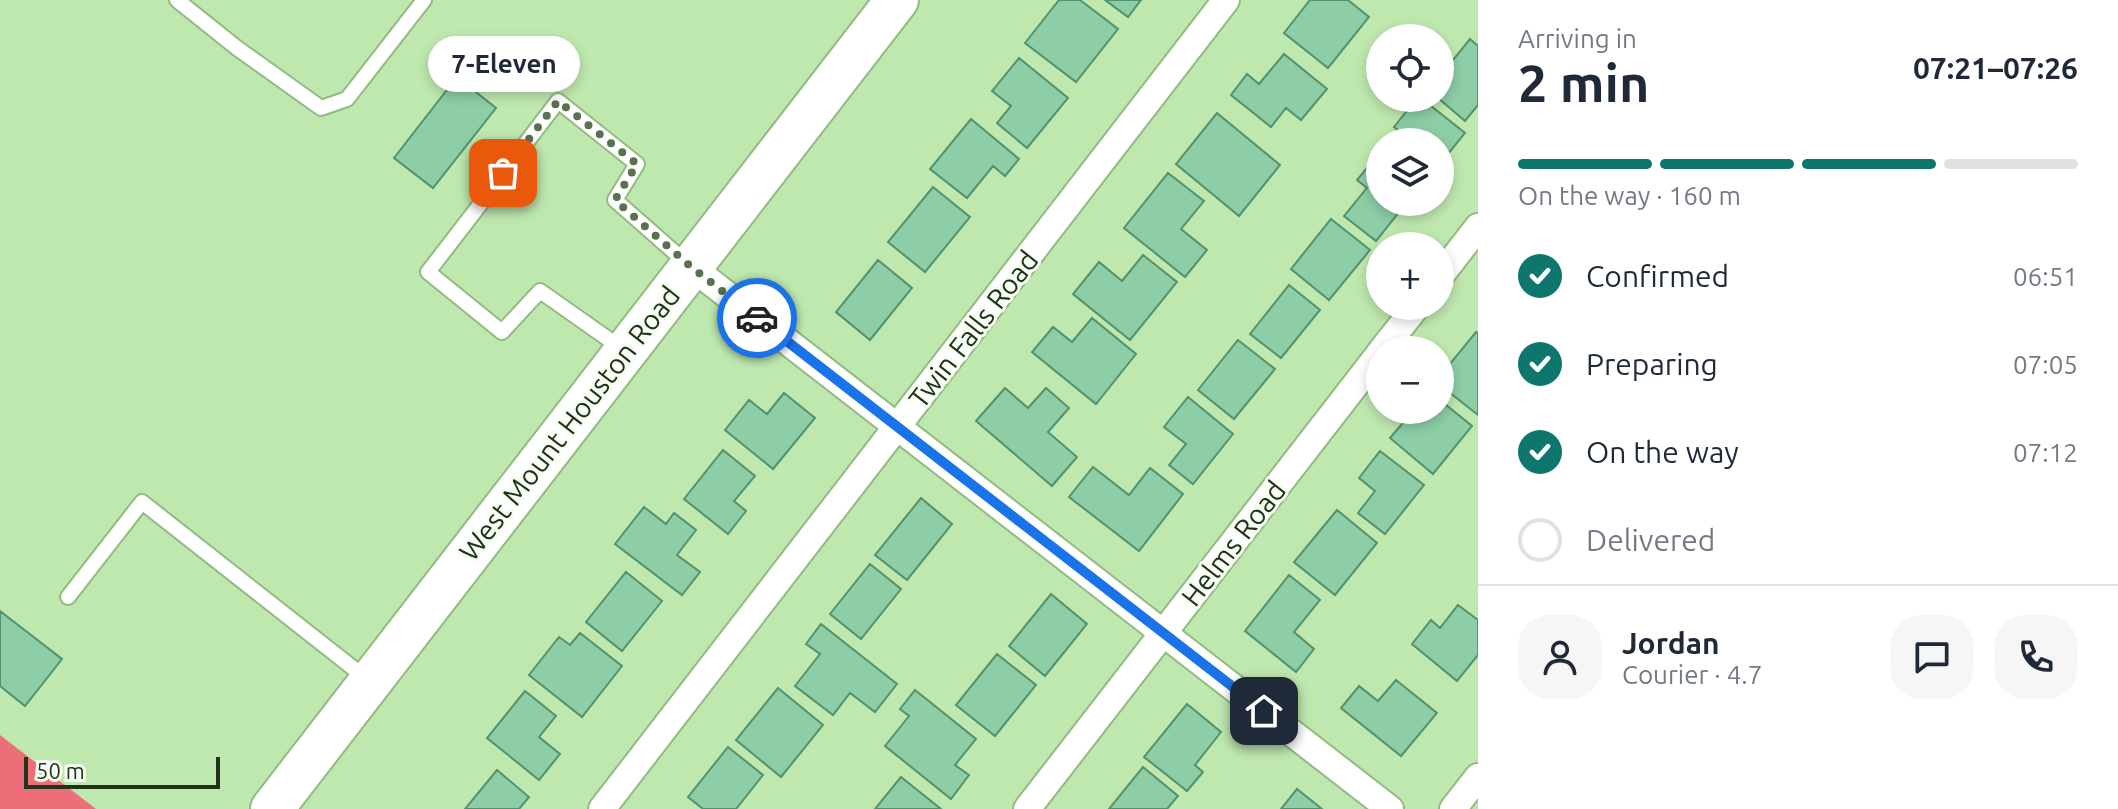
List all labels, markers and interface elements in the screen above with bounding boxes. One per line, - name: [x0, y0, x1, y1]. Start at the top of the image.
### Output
- map controls: [1366, 24, 1454, 424]
- button: locate: [1366, 24, 1454, 112]
- text: Arriving in: [1518, 24, 1637, 53]
- callout: 7-Eleven: [427, 37, 579, 93]
- text: 7-Eleven: [451, 49, 557, 78]
- text: 07:21–07:26: [1913, 51, 2078, 85]
- text: 2 min: [1518, 54, 1649, 112]
- button: layers: [1366, 128, 1454, 216]
- pin: [469, 139, 537, 207]
- icon: bag: [481, 151, 525, 195]
- text: On the way · 160 m: [1518, 181, 1741, 210]
- button: +: [1366, 232, 1454, 320]
- street label: Twin Falls Road: [902, 244, 1044, 414]
- icon: check: [1518, 254, 1562, 298]
- text: Confirmed: [1586, 259, 1729, 293]
- text: 06:51: [2013, 262, 2078, 291]
- courier: [717, 278, 797, 358]
- street label: West Mount Houston Road: [452, 280, 686, 566]
- icon: car: [735, 296, 779, 340]
- button: −: [1366, 336, 1454, 424]
- icon: check: [1518, 342, 1562, 386]
- text: Preparing: [1586, 347, 1718, 381]
- text: 07:05: [2013, 350, 2078, 379]
- icon: check: [1518, 430, 1562, 474]
- text: On the way: [1586, 435, 1739, 469]
- text: 07:12: [2013, 438, 2078, 467]
- street label: Helms Road: [1175, 475, 1291, 611]
- text: Delivered: [1586, 523, 1715, 557]
- button: person: [1518, 615, 1602, 699]
- button: chat: [1890, 615, 1974, 699]
- button: phone: [1994, 615, 2078, 699]
- text: Jordan: [1622, 626, 1720, 660]
- text: Courier · 4.7: [1622, 660, 1762, 689]
- pin: [1230, 677, 1298, 745]
- icon: home: [1242, 689, 1286, 733]
- scale bar: [24, 753, 220, 789]
- text: 50 m: [36, 758, 85, 783]

